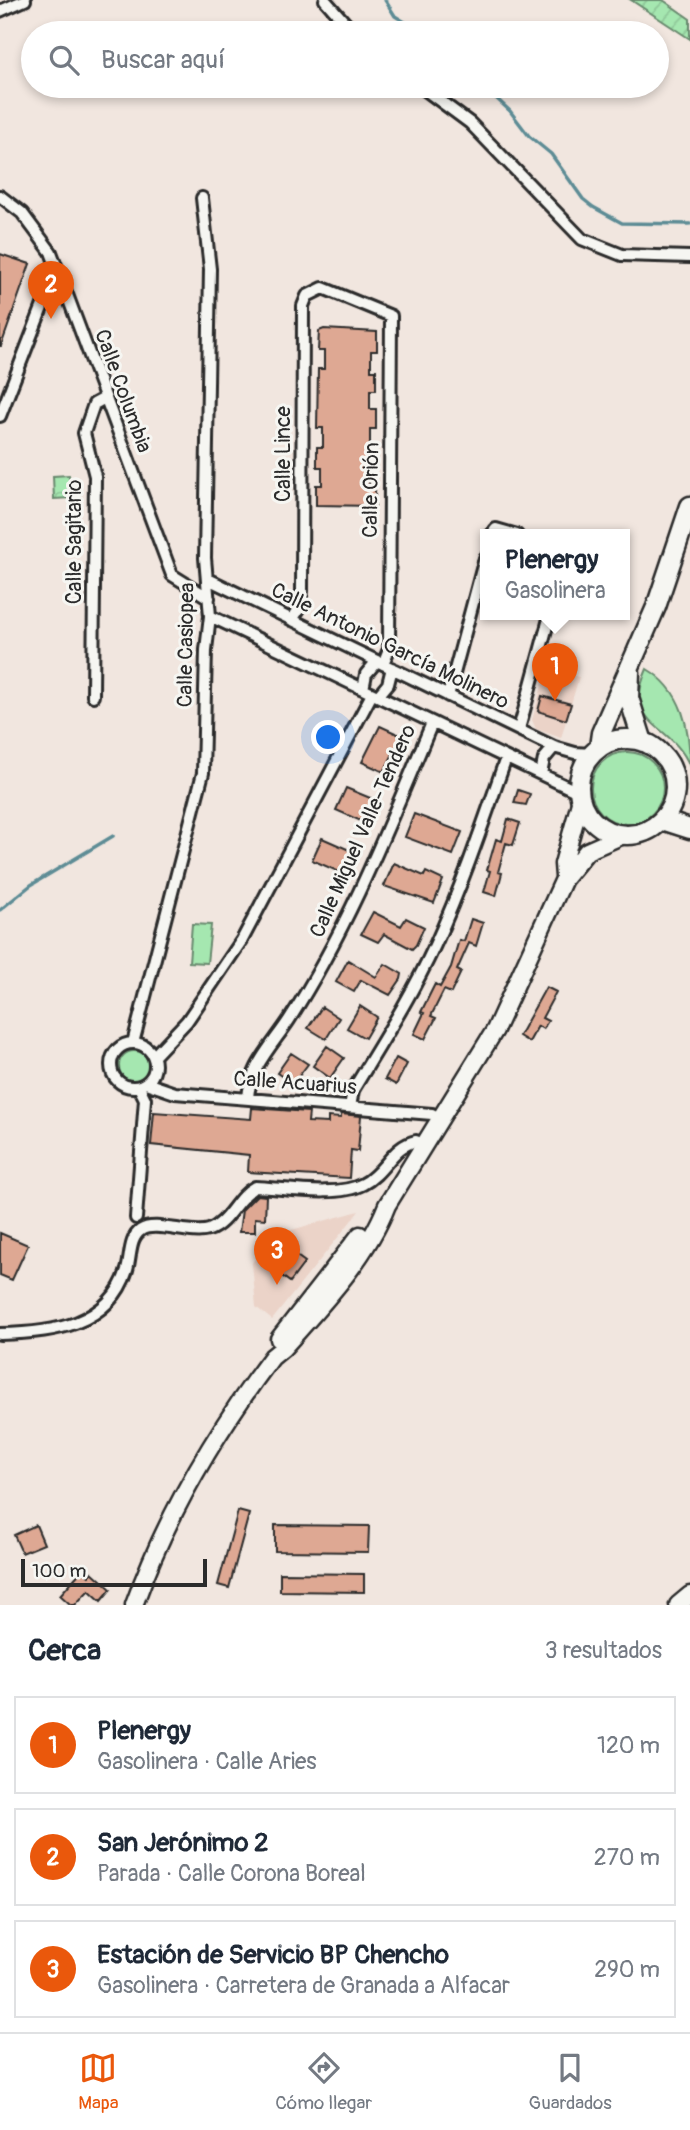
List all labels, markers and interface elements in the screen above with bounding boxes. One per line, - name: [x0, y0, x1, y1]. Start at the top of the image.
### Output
- search box: [21, 21, 669, 98]
- icon: search: [45, 41, 83, 79]
- text: Buscar aquí: [101, 44, 225, 76]
- pin: 2: [28, 261, 74, 319]
- street label: Calle Columbia: [88, 326, 158, 456]
- street label: Calle Lince: [270, 405, 297, 502]
- street label: Calle Orión: [357, 442, 385, 538]
- street label: Calle Sagitario: [61, 480, 88, 604]
- popup: [480, 529, 630, 620]
- text: Plenergy: [504, 544, 598, 576]
- text: Gasolinera: [504, 576, 606, 605]
- street label: Calle Antonio García Molinero: [267, 577, 513, 715]
- street label: Calle Casiopea: [171, 582, 201, 708]
- pin: 1: [532, 643, 578, 701]
- street label: Calle Miguel Valle-Tendero: [304, 720, 422, 942]
- your location: [311, 720, 345, 754]
- street label: Calle Acuarius: [232, 1065, 358, 1101]
- pin: 3: [254, 1227, 300, 1285]
- scale bar: [21, 1556, 206, 1588]
- text: 100 m: [32, 1559, 86, 1583]
- text: Cerca: [28, 1632, 101, 1669]
- text: 3 resultados: [545, 1636, 662, 1665]
- text: Plenergy: [97, 1715, 191, 1747]
- text: 1: [49, 1731, 58, 1760]
- text: 120 m: [597, 1731, 660, 1760]
- text: Gasolinera · Calle Aries: [97, 1747, 317, 1776]
- text: San Jerónimo 2: [97, 1827, 269, 1859]
- text: 2: [47, 1843, 59, 1872]
- text: 270 m: [594, 1843, 660, 1872]
- text: Parada · Calle Corona Boreal: [97, 1859, 366, 1888]
- text: Estación de Servicio BP Chencho: [97, 1939, 449, 1971]
- text: 3: [47, 1955, 59, 1984]
- text: 290 m: [594, 1955, 660, 1984]
- text: Gasolinera · Carretera de Granada a Alfacar: [97, 1971, 510, 2000]
- tab: Mapa: [78, 2049, 119, 2115]
- tab: Cómo llegar: [275, 2049, 372, 2115]
- tab: Guardados: [529, 2049, 612, 2115]

